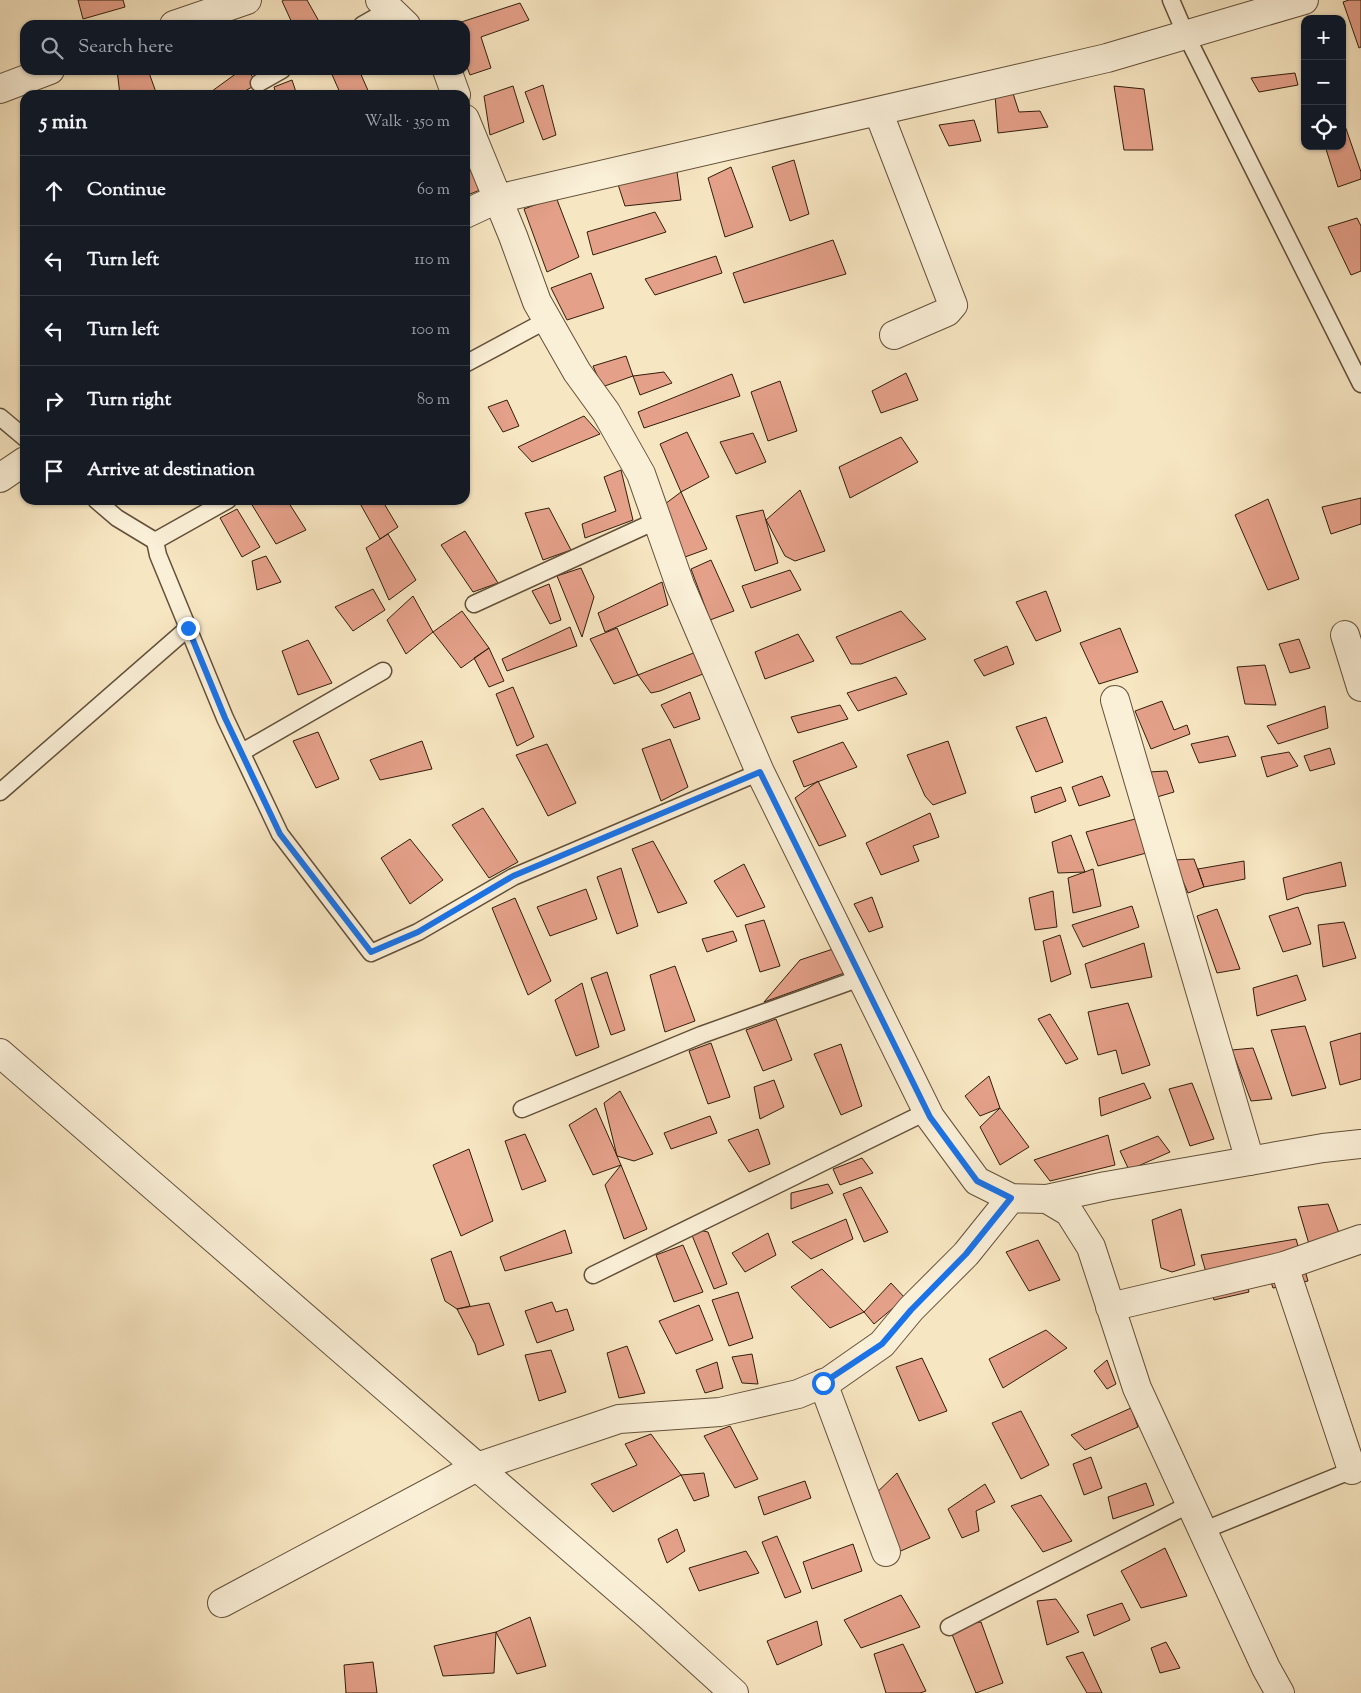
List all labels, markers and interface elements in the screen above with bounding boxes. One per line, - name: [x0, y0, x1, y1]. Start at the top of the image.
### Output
- map controls: [1301, 15, 1346, 150]
- button: +: [1301, 15, 1346, 60]
- search box: [20, 20, 470, 75]
- icon: search: [38, 34, 66, 62]
- text: Search here: [78, 34, 173, 61]
- button: −: [1301, 60, 1346, 105]
- button: locate: [1301, 105, 1346, 150]
- text: 5 min: [40, 108, 87, 138]
- text: Walk · 350 m: [365, 111, 450, 134]
- icon: ahead: [40, 177, 68, 205]
- text: Continue: [87, 177, 166, 204]
- text: 60 m: [417, 179, 450, 202]
- icon: left: [40, 247, 68, 275]
- text: Turn left: [87, 247, 159, 274]
- text: 110 m: [414, 249, 450, 272]
- icon: left: [40, 317, 68, 345]
- text: Turn left: [87, 317, 159, 344]
- text: 100 m: [411, 319, 450, 342]
- icon: right: [40, 387, 68, 415]
- text: Turn right: [87, 387, 171, 414]
- text: 80 m: [417, 389, 450, 412]
- icon: arrive: [40, 457, 68, 485]
- text: Arrive at destination: [87, 457, 255, 484]
- route end: [177, 617, 200, 640]
- route start: [812, 1372, 835, 1395]

